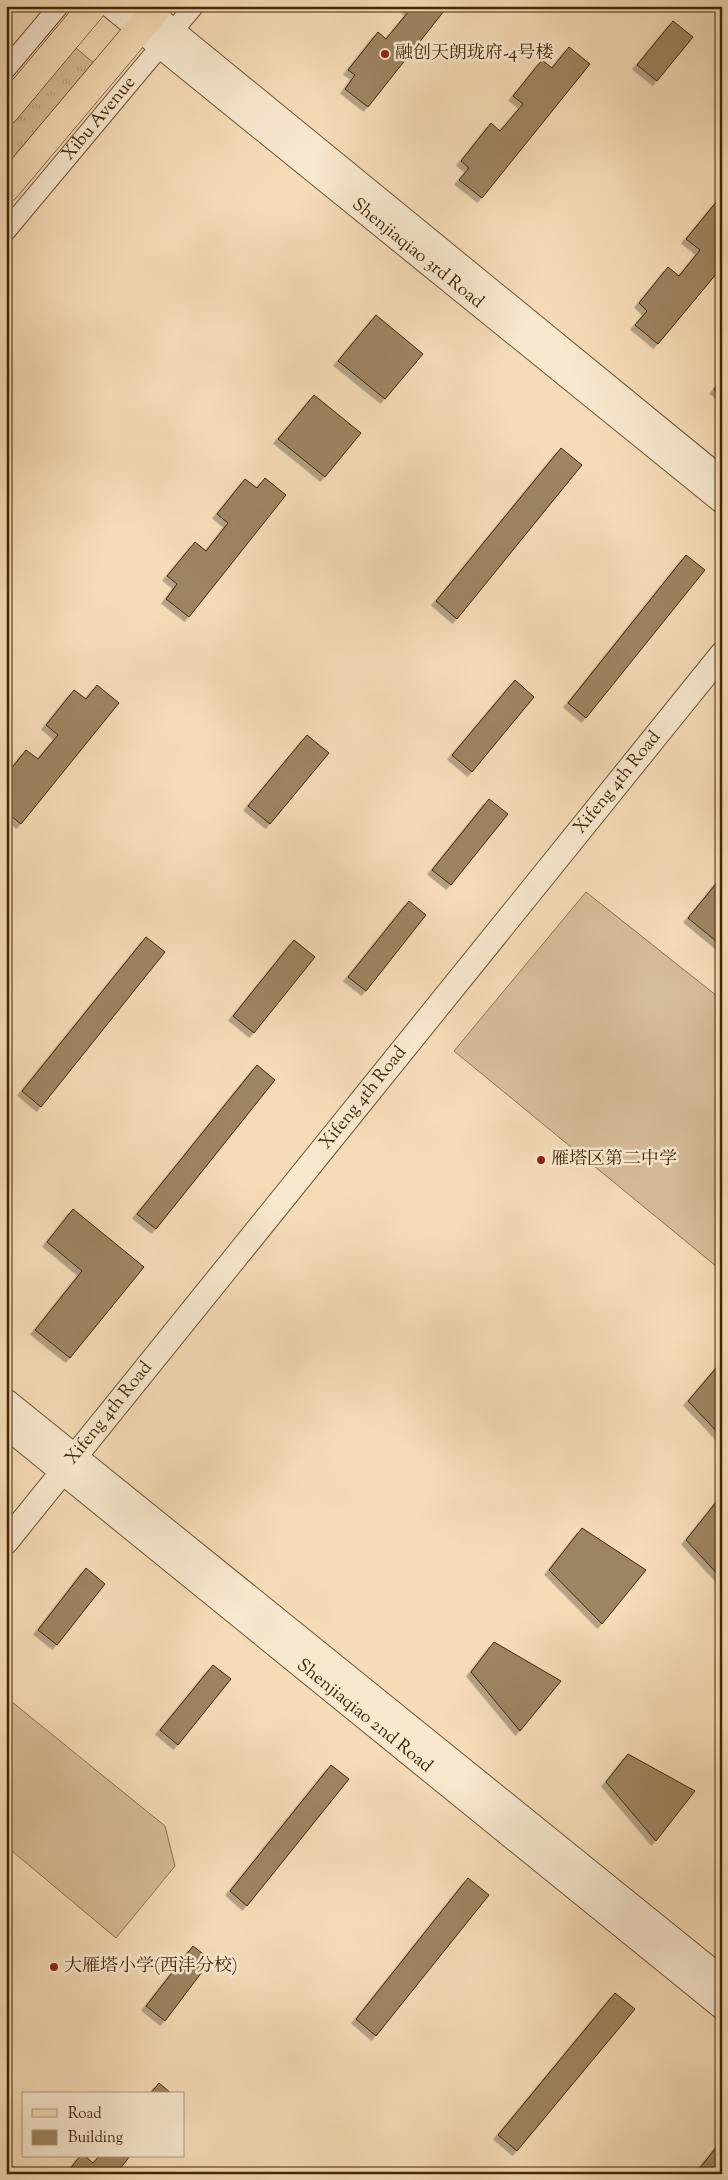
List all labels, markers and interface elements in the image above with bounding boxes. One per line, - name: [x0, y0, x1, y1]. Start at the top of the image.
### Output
- place label: 融创天朗珑府-4号楼: [395, 41, 553, 67]
- marker: 融创天朗珑府-4号楼: [379, 48, 391, 60]
- street label: Xibu Avenue: [57, 71, 143, 167]
- street label: Shenjiaqiao 3rd Road: [345, 193, 489, 316]
- street label: Xifeng 4th Road: [568, 726, 668, 840]
- street label: Xifeng 4th Road: [314, 1041, 413, 1155]
- place label: 雁塔区第二中学: [551, 1147, 677, 1173]
- marker: 雁塔区第二中学: [535, 1154, 547, 1166]
- street label: Xifeng 4th Road: [60, 1356, 159, 1471]
- street label: Shenjiaqiao 2nd Road: [290, 1653, 438, 1780]
- place label: 大雁塔小学(西沣分校): [64, 1954, 238, 1980]
- marker: 大雁塔小学(西沣分校): [48, 1961, 60, 1973]
- legend: [22, 2092, 185, 2158]
- text: Road: [68, 2104, 102, 2125]
- text: Building: [68, 2128, 123, 2149]

